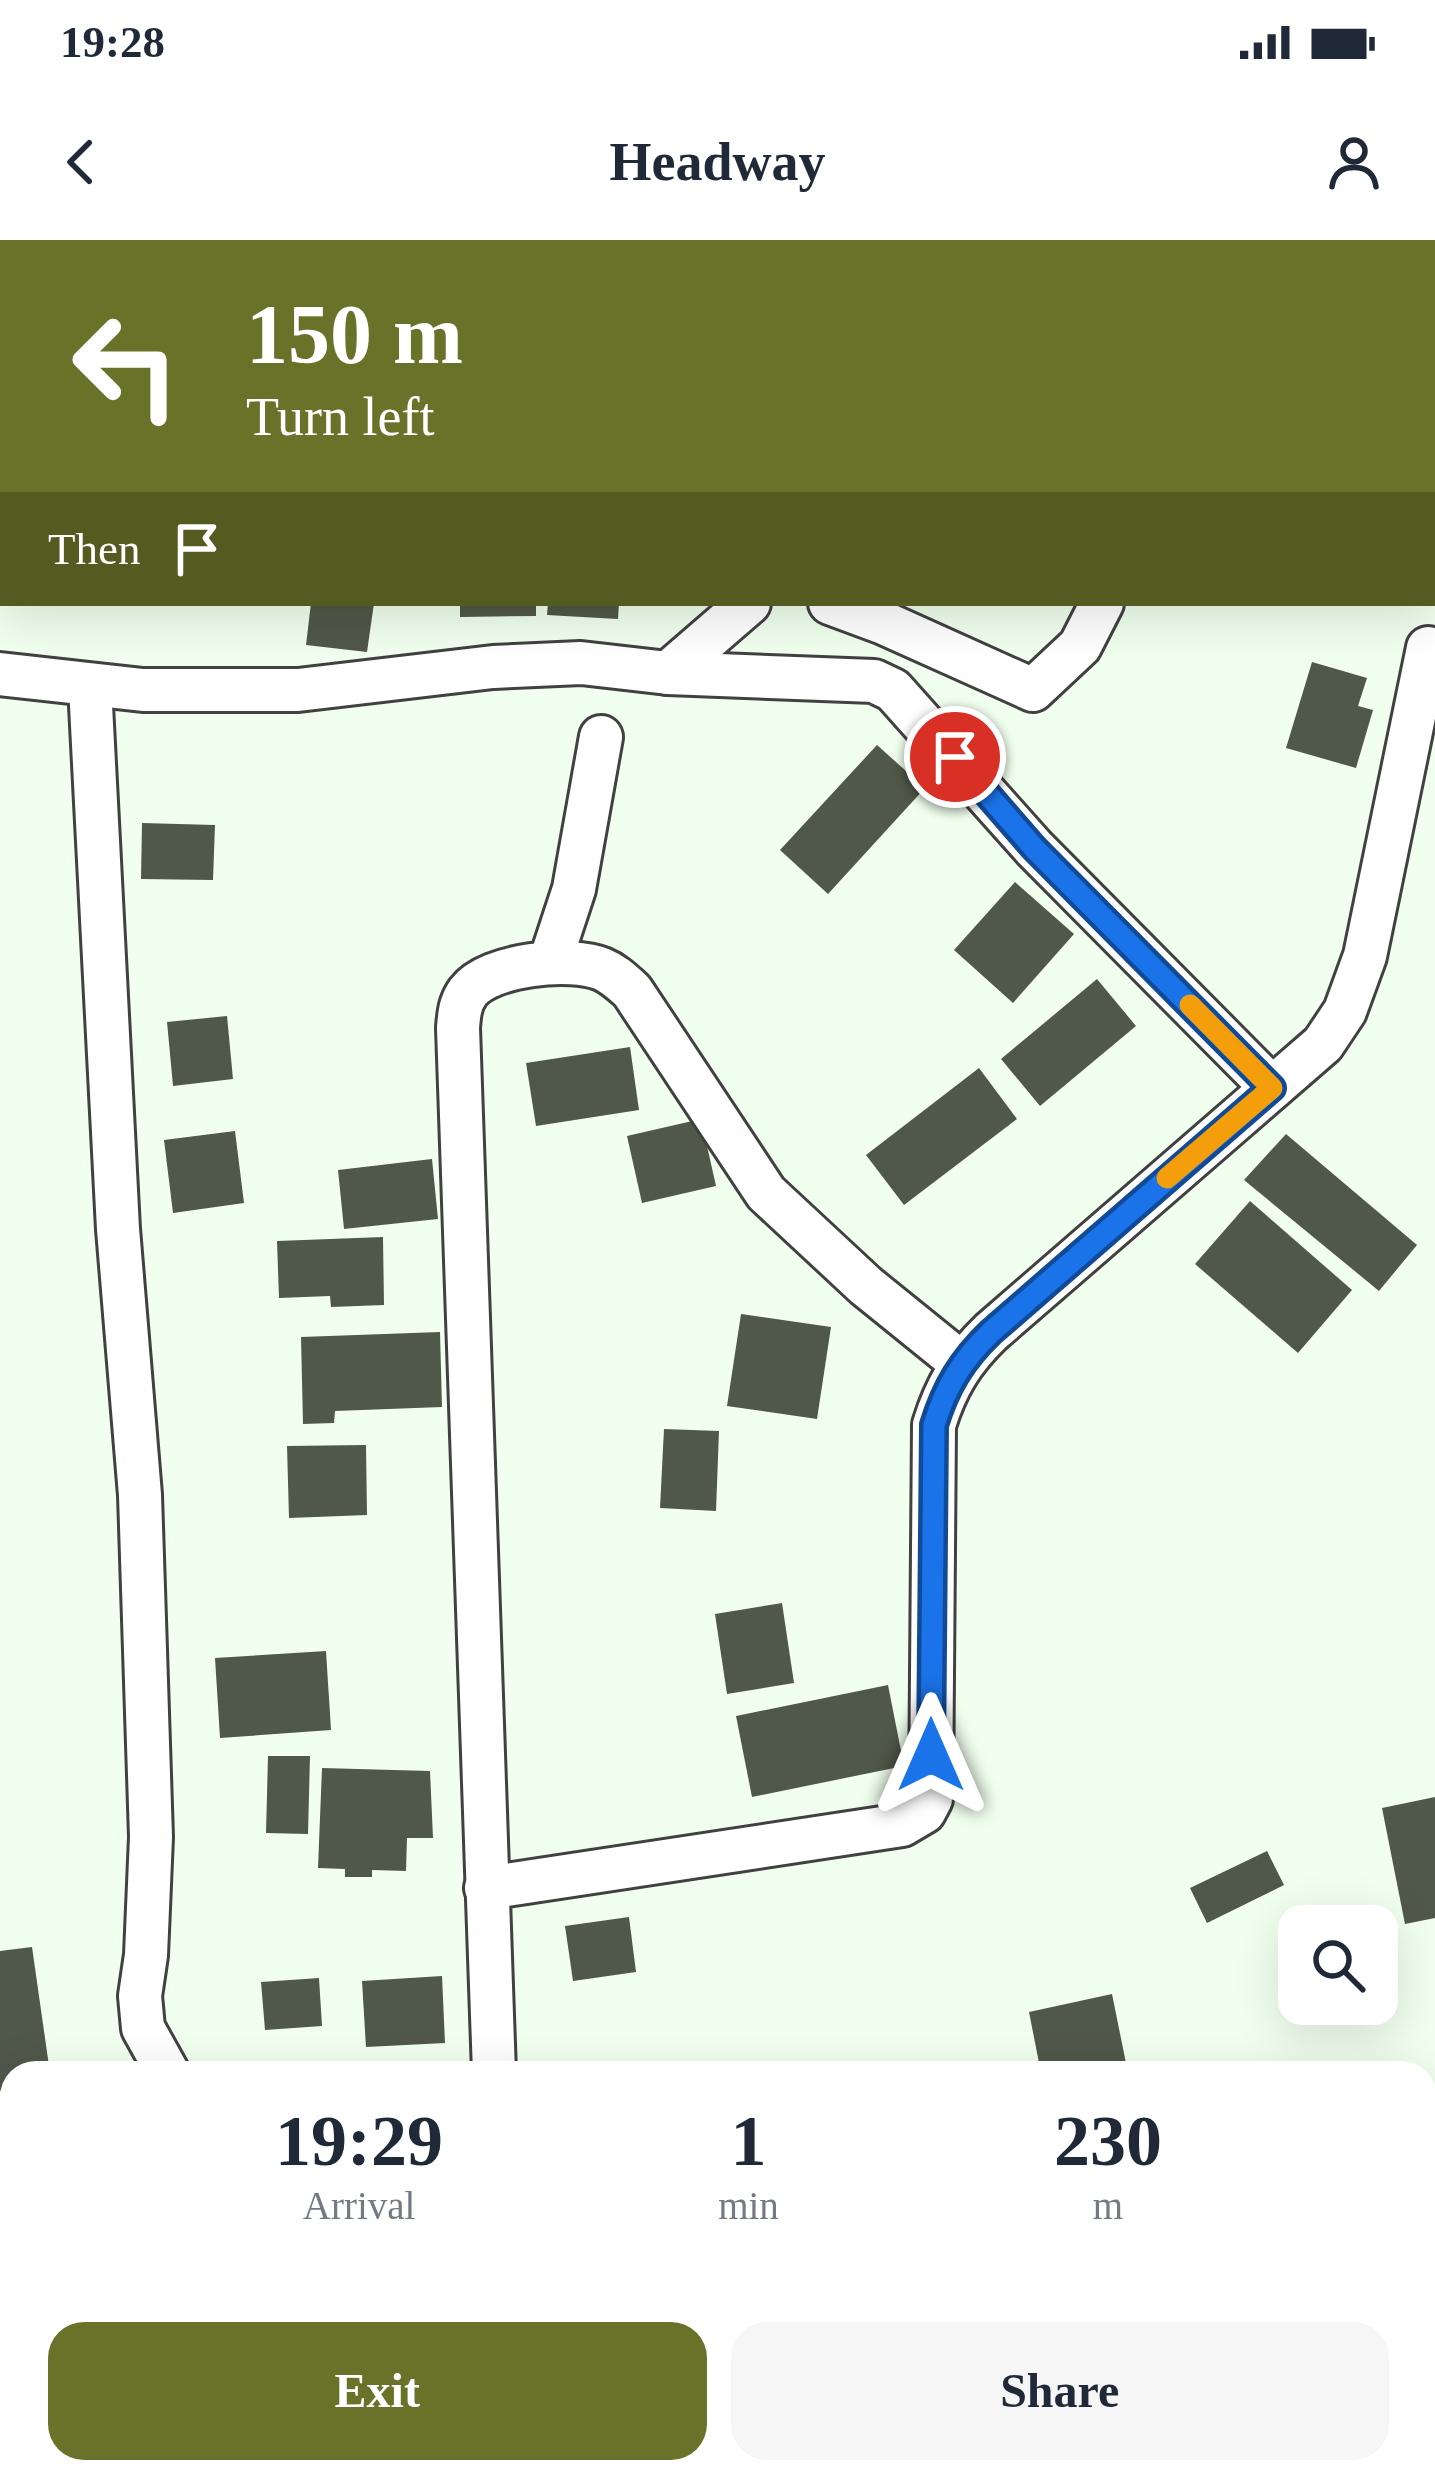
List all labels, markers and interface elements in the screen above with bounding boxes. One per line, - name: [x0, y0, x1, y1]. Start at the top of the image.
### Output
- text: 19:28: [60, 17, 165, 67]
- icon: back: [48, 129, 114, 195]
- icon: person: [1321, 129, 1387, 195]
- text: Headway: [610, 132, 826, 192]
- icon: left: [48, 288, 204, 444]
- text: 150 m: [246, 288, 463, 381]
- text: Turn left: [246, 387, 435, 447]
- icon: arrive: [164, 516, 230, 582]
- text: Then: [48, 524, 140, 574]
- pin: [904, 706, 1006, 808]
- icon: arrive: [922, 724, 988, 790]
- position arrow: [868, 1692, 994, 1818]
- map controls: [1278, 1905, 1398, 2025]
- button: search: [1278, 1905, 1398, 2025]
- text: 19:29: [275, 2101, 443, 2181]
- text: 1: [730, 2101, 766, 2181]
- text: 230: [1054, 2101, 1162, 2181]
- text: Arrival: [303, 2184, 415, 2227]
- text: min: [718, 2184, 779, 2227]
- text: m: [1093, 2184, 1123, 2227]
- button: Exit: [48, 2322, 707, 2460]
- button: Share: [731, 2322, 1389, 2460]

